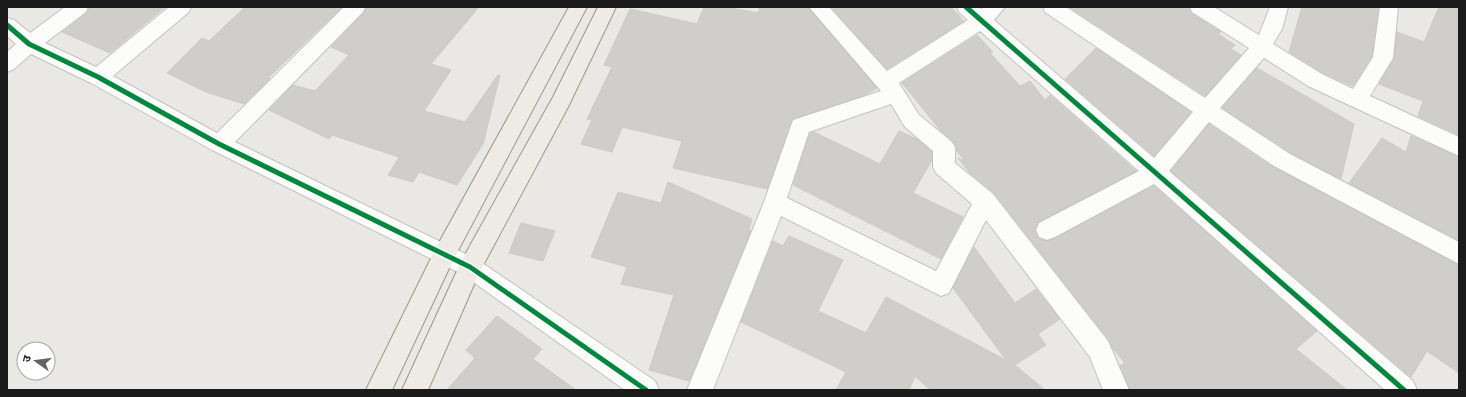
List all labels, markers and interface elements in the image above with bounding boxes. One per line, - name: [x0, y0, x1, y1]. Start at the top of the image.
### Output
- north arrow: [16, 341, 56, 381]
- text: उ: [20, 353, 34, 363]

